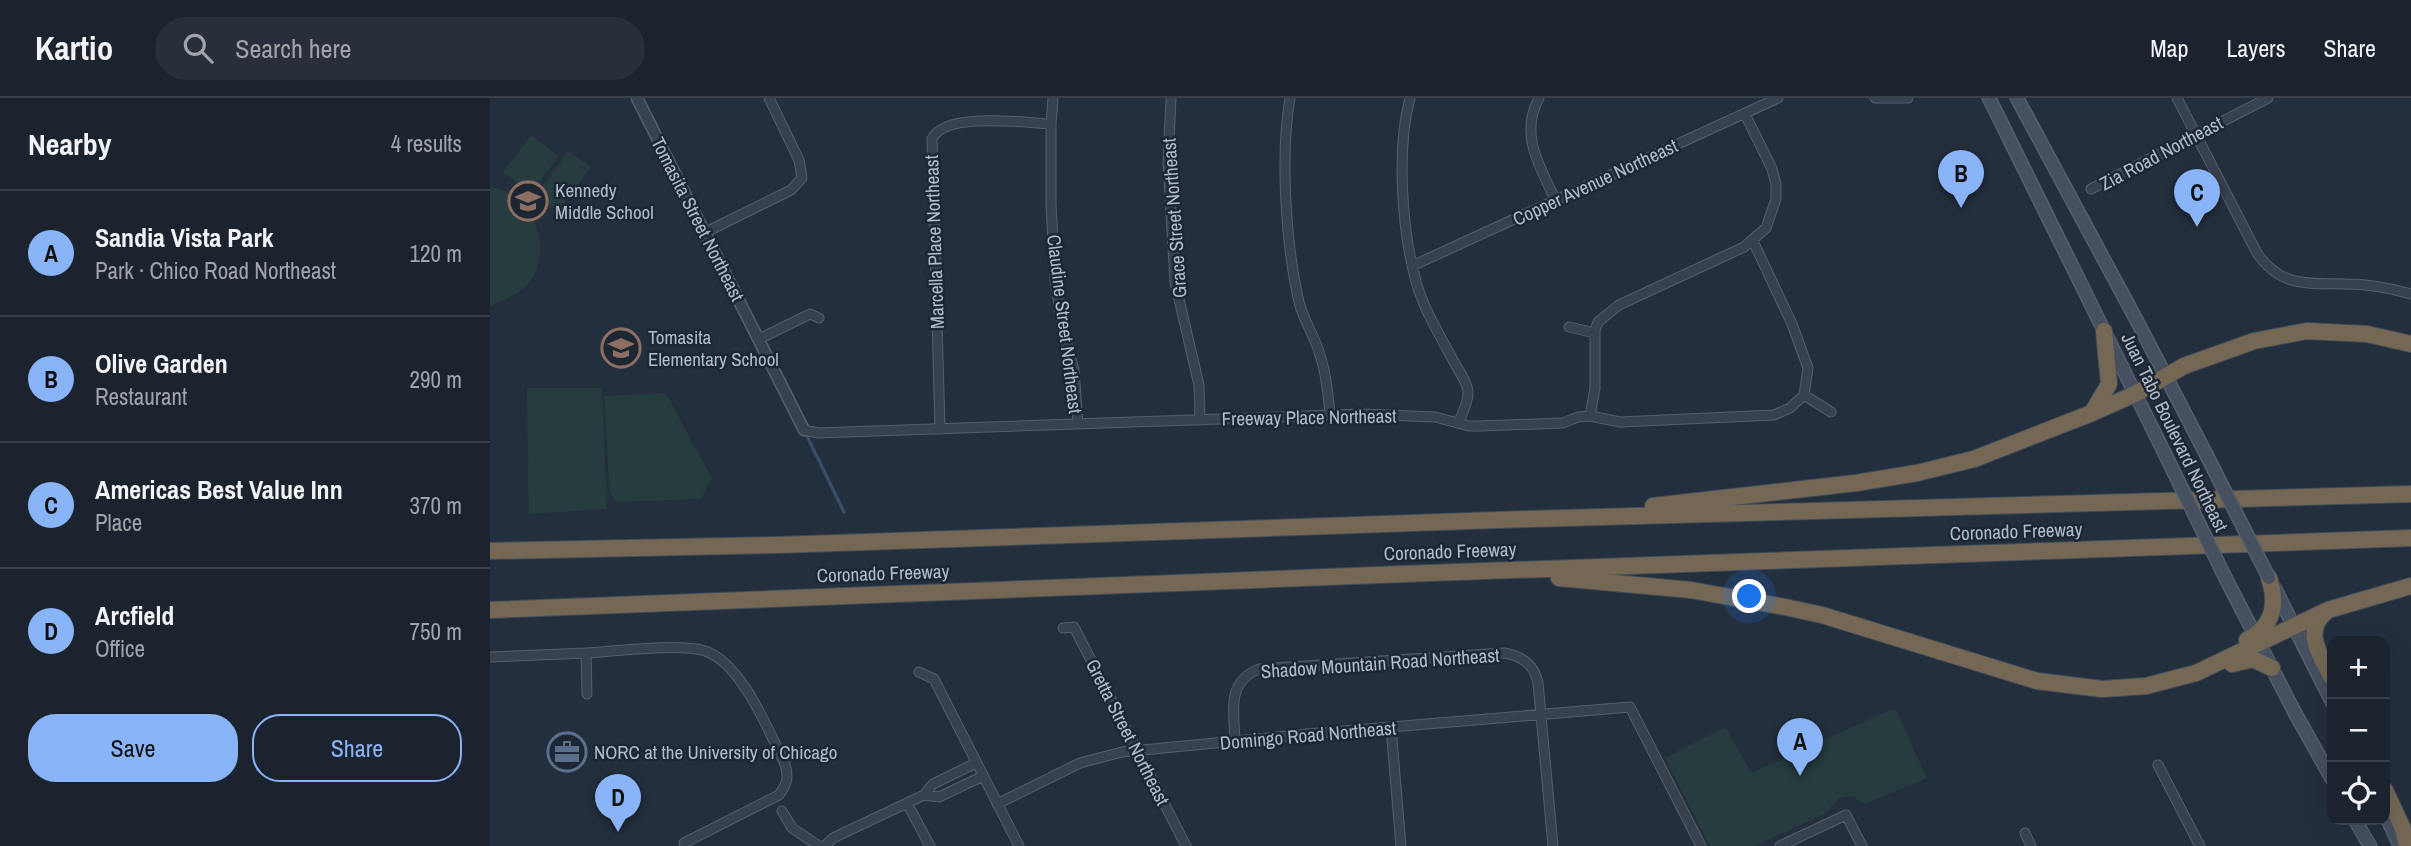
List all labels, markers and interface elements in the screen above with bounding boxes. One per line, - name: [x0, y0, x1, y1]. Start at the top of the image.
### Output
- search box: [155, 17, 645, 80]
- text: Kartio: [35, 26, 113, 70]
- icon: search: [179, 29, 217, 67]
- text: Search here: [235, 31, 351, 66]
- text: Map: [2150, 32, 2188, 64]
- text: Layers: [2226, 32, 2285, 64]
- text: Share: [2323, 32, 2376, 64]
- street label: Zia Road Northeast: [2095, 109, 2228, 196]
- text: Nearby: [28, 124, 111, 164]
- text: 4 results: [391, 128, 462, 159]
- street label: Tomasita Street Northeast: [645, 132, 751, 306]
- street label: Copper Avenue Northeast: [1508, 132, 1682, 232]
- street label: Grace Street Northeast: [1155, 137, 1193, 299]
- pin: B: [1938, 150, 1984, 208]
- street label: Marcella Place Northeast: [918, 154, 950, 329]
- pin: C: [2174, 169, 2220, 227]
- place label: Kennedy Middle School: [555, 177, 654, 225]
- school or university icon: Kennedy Middle School: [507, 180, 549, 222]
- text: Sandia Vista Park: [95, 220, 274, 255]
- street label: Claudine Street Northeast: [1041, 233, 1089, 416]
- text: A: [44, 238, 58, 269]
- text: 120 m: [410, 238, 462, 269]
- text: Park · Chico Road Northeast: [95, 255, 336, 286]
- place label: Tomasita Elementary School: [648, 324, 779, 372]
- school or university icon: Tomasita Elementary School: [600, 327, 642, 369]
- street label: Juan Tabo Boulevard Northeast: [2115, 328, 2235, 536]
- text: Olive Garden: [95, 346, 228, 381]
- text: B: [44, 364, 58, 395]
- text: 290 m: [410, 364, 462, 395]
- text: Restaurant: [95, 381, 187, 412]
- street label: Freeway Place Northeast: [1221, 402, 1397, 432]
- text: Americas Best Value Inn: [95, 472, 343, 507]
- text: C: [44, 490, 58, 521]
- text: 370 m: [410, 490, 462, 521]
- text: Place: [95, 507, 142, 538]
- street label: Coronado Freeway: [1949, 516, 2083, 546]
- street label: Coronado Freeway: [1383, 536, 1517, 566]
- street label: Coronado Freeway: [816, 558, 950, 588]
- your location: [1732, 579, 1766, 613]
- text: Arcfield: [95, 598, 174, 633]
- text: D: [44, 616, 58, 647]
- text: 750 m: [410, 616, 462, 647]
- text: Office: [95, 633, 145, 664]
- map controls: [2327, 636, 2390, 825]
- button: +: [2327, 636, 2390, 699]
- street label: Shadow Mountain Road Northeast: [1260, 642, 1501, 684]
- street label: Gretta Street Northeast: [1080, 654, 1176, 810]
- button: −: [2327, 699, 2390, 762]
- button: Save: [28, 714, 238, 782]
- button: Share: [252, 714, 462, 782]
- street label: Domingo Road Northeast: [1219, 714, 1398, 756]
- pin: A: [1777, 718, 1823, 776]
- office icon: NORC at the University of Chicago: [546, 731, 588, 773]
- place label: NORC at the University of Chicago: [594, 739, 837, 765]
- button: locate: [2327, 762, 2390, 825]
- pin: D: [595, 774, 641, 832]

